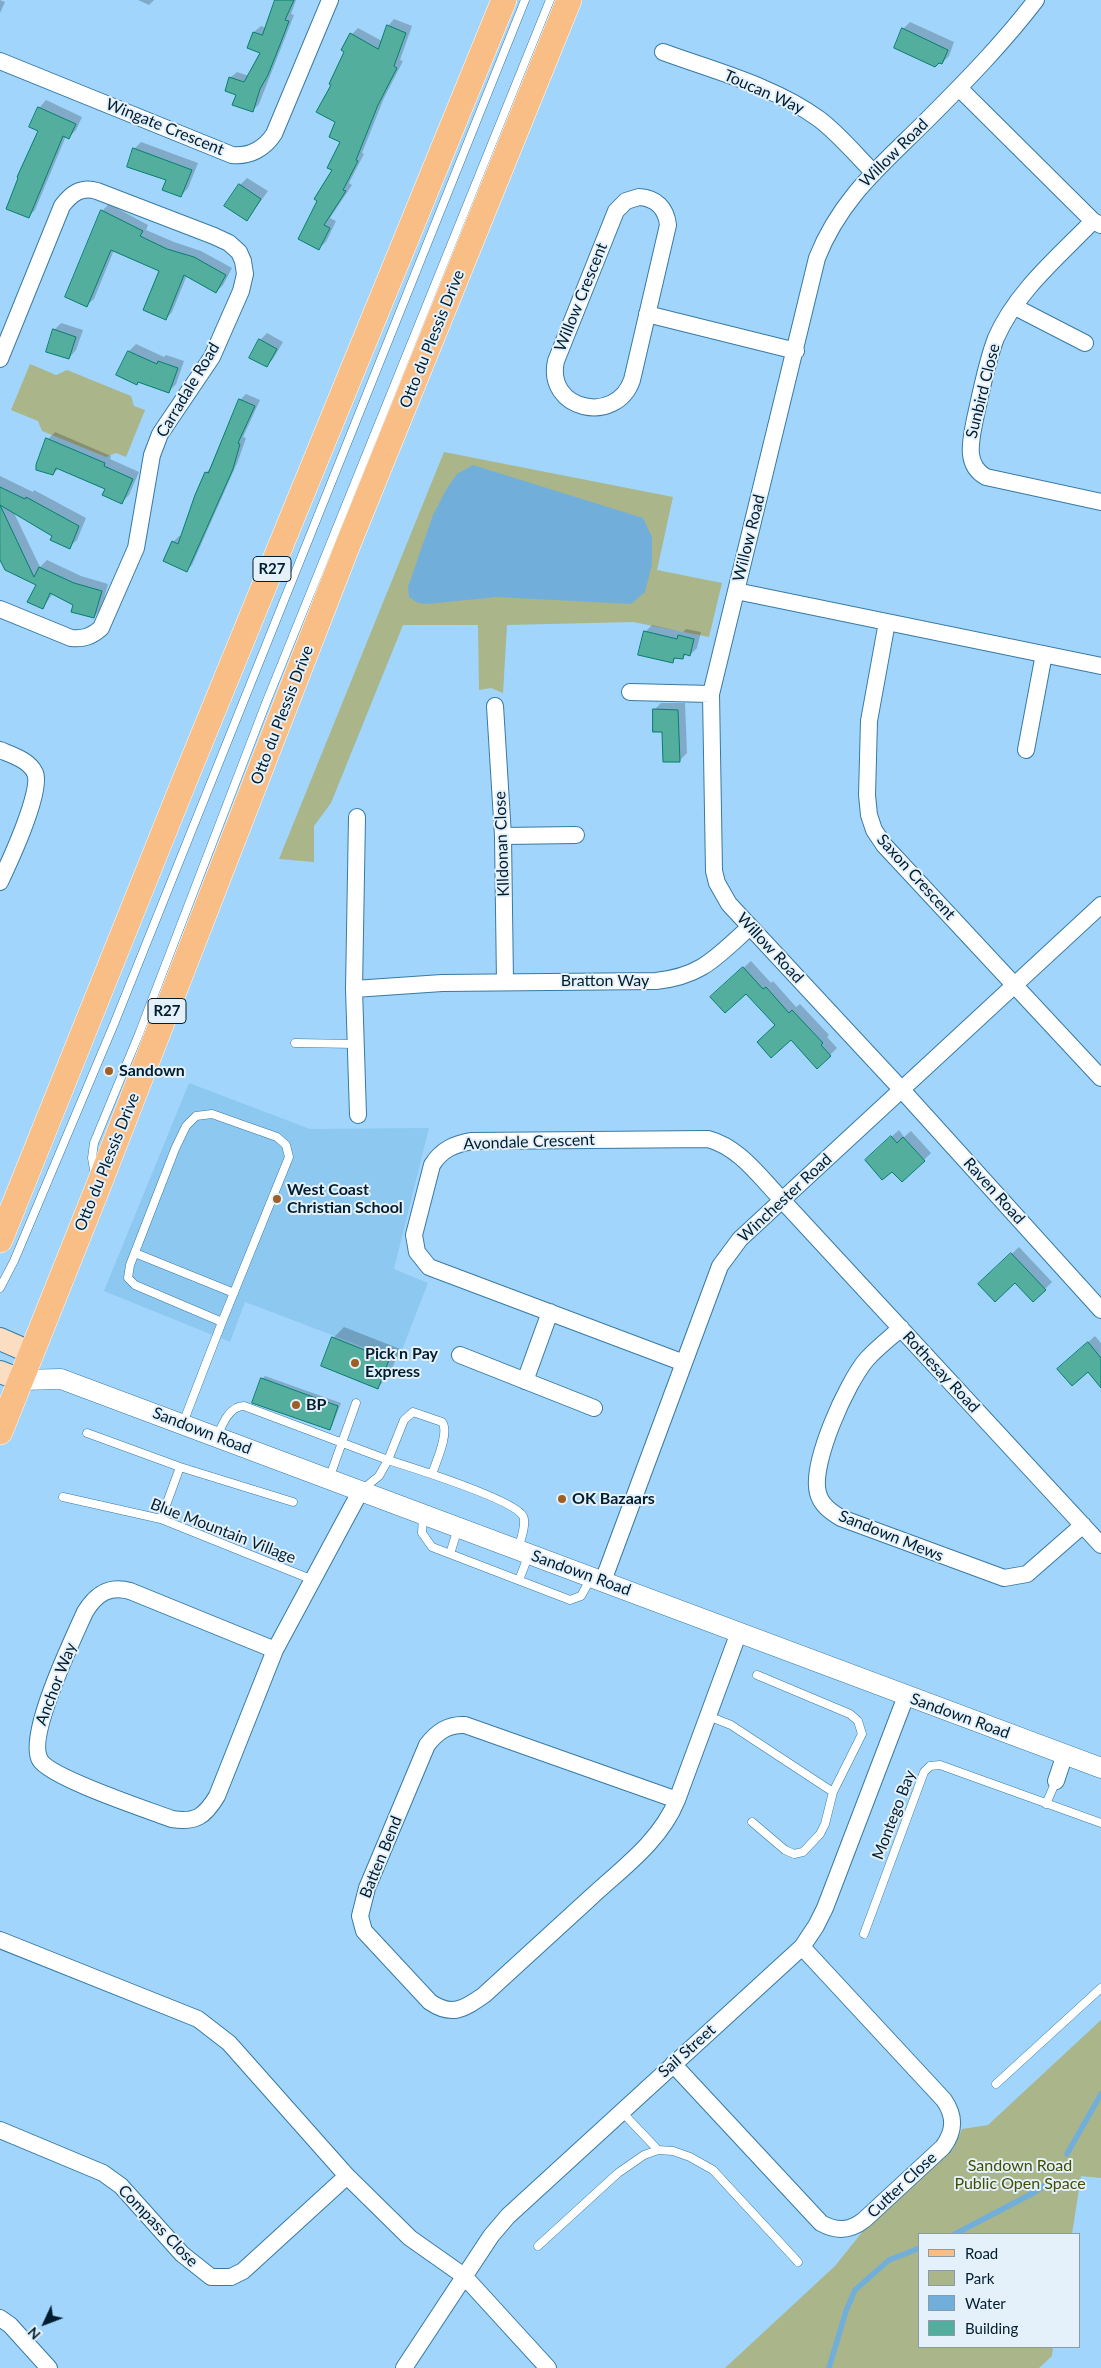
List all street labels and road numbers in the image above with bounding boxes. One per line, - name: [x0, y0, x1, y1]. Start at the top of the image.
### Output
- street label: Toucan Way: [721, 66, 807, 118]
- street label: Wingate Crescent: [103, 95, 227, 159]
- street label: Willow Road: [856, 115, 932, 191]
- street label: Willow Crescent: [550, 240, 612, 354]
- street label: Otto du Plessis Drive: [395, 267, 469, 411]
- street label: Carradale Road: [152, 339, 224, 441]
- street label: Sunbird Close: [962, 342, 1004, 440]
- street label: Willow Road: [729, 492, 769, 584]
- road number: R27: [253, 556, 291, 582]
- street label: Otto du Plessis Drive: [247, 643, 317, 787]
- street label: KIldonan Close: [491, 791, 513, 897]
- street label: Saxon Crescent: [873, 830, 959, 924]
- street label: Willow Road: [733, 909, 807, 987]
- street label: Bratton Way: [561, 971, 649, 991]
- road number: R27: [148, 998, 186, 1024]
- street label: Otto du Plessis Drive: [70, 1090, 144, 1234]
- street label: Avondale Crescent: [463, 1130, 595, 1154]
- street label: Winchester Road: [734, 1150, 836, 1246]
- street label: Raven Road: [959, 1154, 1029, 1228]
- street label: Rothesay Road: [898, 1327, 984, 1417]
- street label: Sandown Road: [150, 1403, 254, 1459]
- street label: Blue Mountain Village: [148, 1494, 298, 1568]
- street label: Sandown Mews: [836, 1506, 946, 1566]
- street label: Sandown Road: [529, 1546, 633, 1600]
- street label: Anchor Way: [31, 1640, 81, 1728]
- street label: Sandown Road: [908, 1689, 1012, 1743]
- street label: Montego Bay: [868, 1768, 920, 1862]
- street label: Batten Bend: [356, 1813, 406, 1901]
- street label: Sail Street: [654, 2020, 720, 2082]
- street label: Cutter Close: [863, 2148, 941, 2222]
- street label: Compass Close: [114, 2181, 202, 2271]

